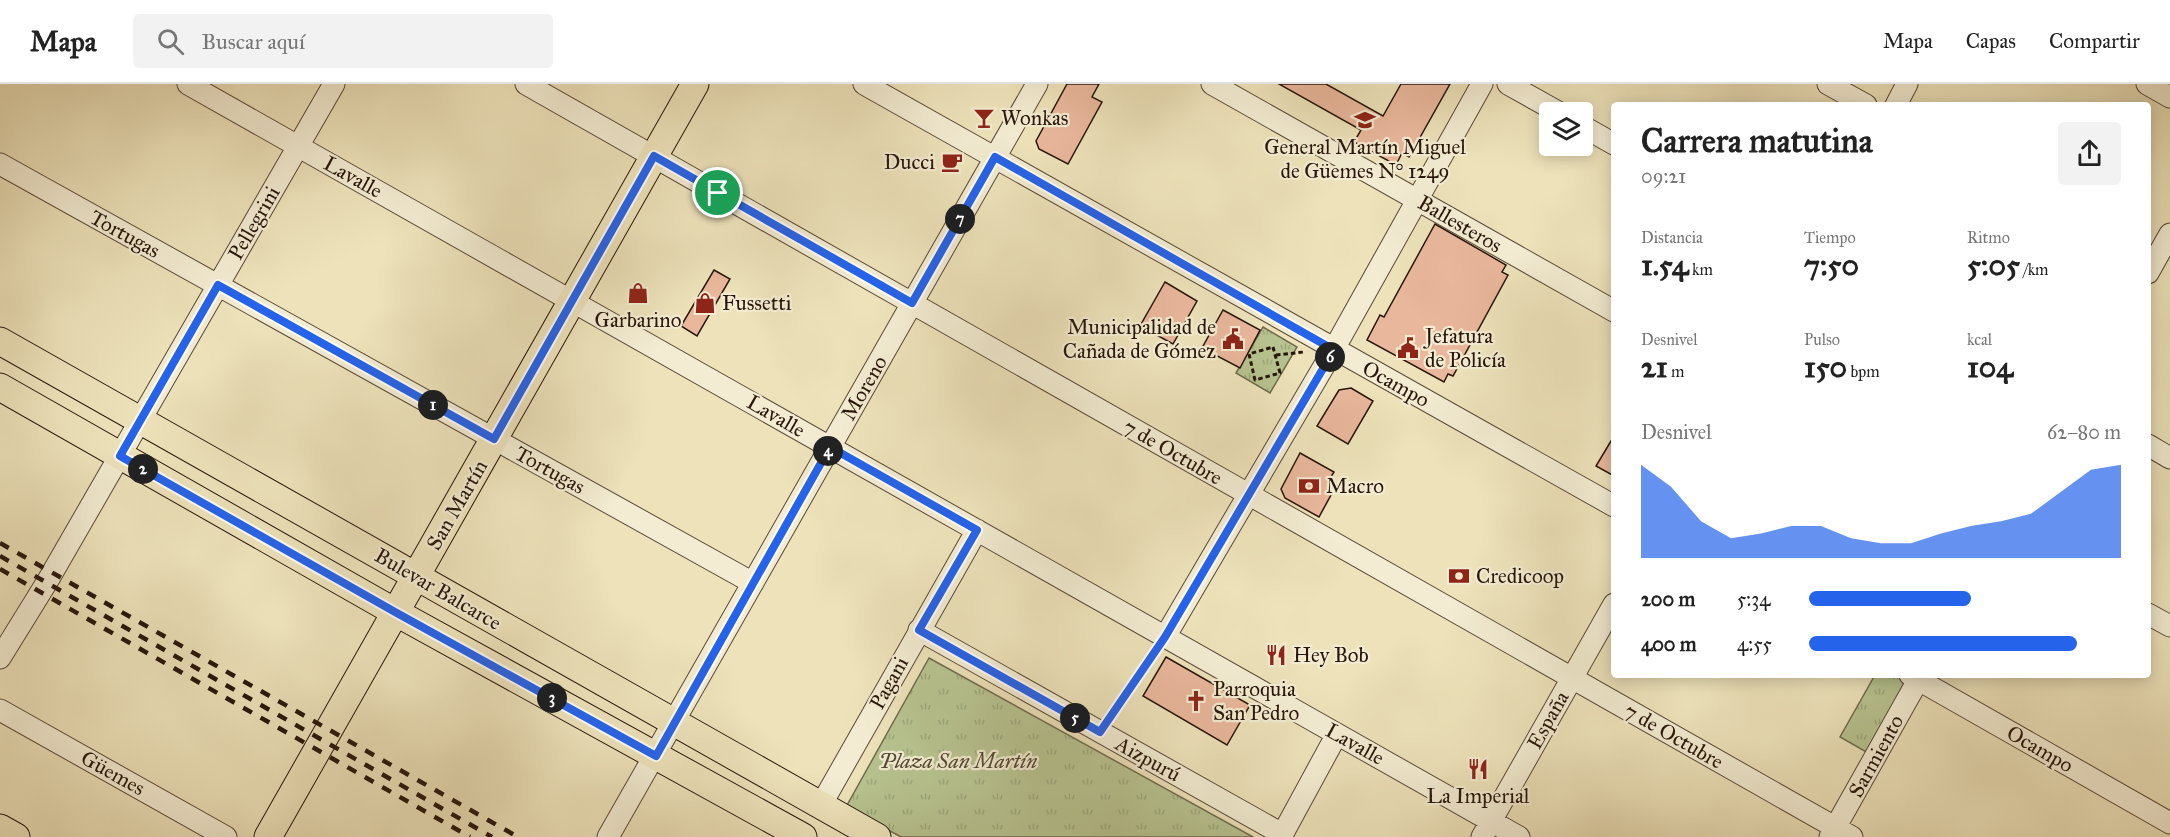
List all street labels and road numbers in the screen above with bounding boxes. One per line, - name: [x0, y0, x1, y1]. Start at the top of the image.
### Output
- street label: Lavalle: [319, 150, 387, 204]
- street label: Pellegrini: [223, 181, 286, 265]
- street label: Ballesteros: [1413, 190, 1507, 258]
- street label: Tortugas: [85, 204, 165, 264]
- street label: Moreno: [835, 351, 893, 425]
- street label: Ocampo: [1358, 355, 1434, 413]
- street label: Lavalle: [742, 389, 810, 443]
- street label: 7 de Octubre: [1119, 413, 1227, 491]
- street label: Tortugas: [510, 440, 590, 500]
- street label: San Martín: [421, 455, 493, 555]
- street label: Bulevar Balcarce: [370, 542, 506, 636]
- street label: Pagani: [864, 652, 914, 714]
- street label: España: [1522, 686, 1575, 754]
- street label: 7 de Octubre: [1620, 697, 1728, 775]
- street label: Sarmiento: [1843, 710, 1909, 802]
- street label: Lavalle: [1321, 717, 1389, 771]
- street label: Ocampo: [2002, 720, 2078, 779]
- street label: Aizpurú: [1110, 730, 1185, 787]
- street label: Güemes: [76, 745, 150, 801]

